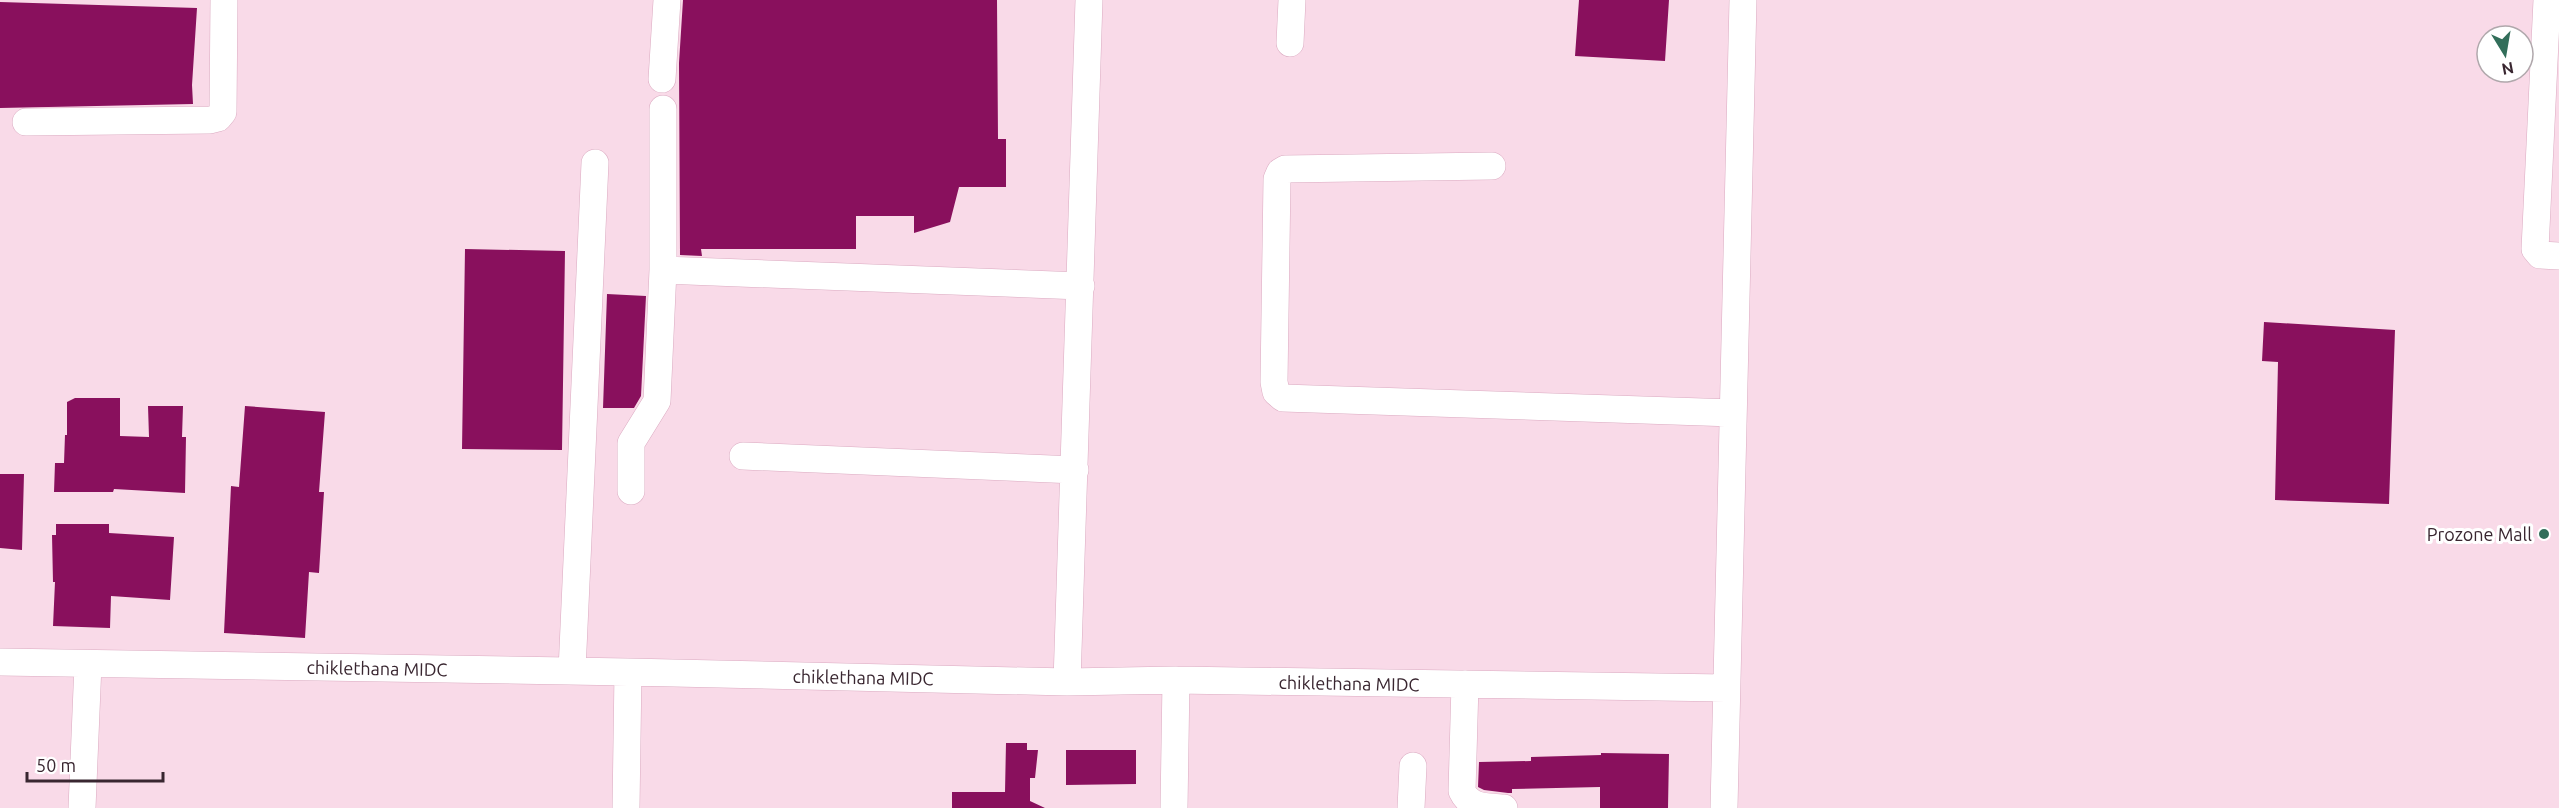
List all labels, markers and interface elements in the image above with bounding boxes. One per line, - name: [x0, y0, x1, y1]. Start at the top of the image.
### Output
- north arrow: [2475, 24, 2535, 84]
- text: N: [2500, 59, 2515, 79]
- place label: Prozone Mall: [2427, 524, 2532, 544]
- marker: Prozone Mall: [2537, 527, 2551, 541]
- street label: chiklethana MIDC: [306, 657, 448, 679]
- street label: chiklethana MIDC: [792, 666, 934, 688]
- street label: chiklethana MIDC: [1278, 672, 1420, 694]
- scale bar: [27, 745, 164, 783]
- text: 50 m: [36, 755, 76, 775]

